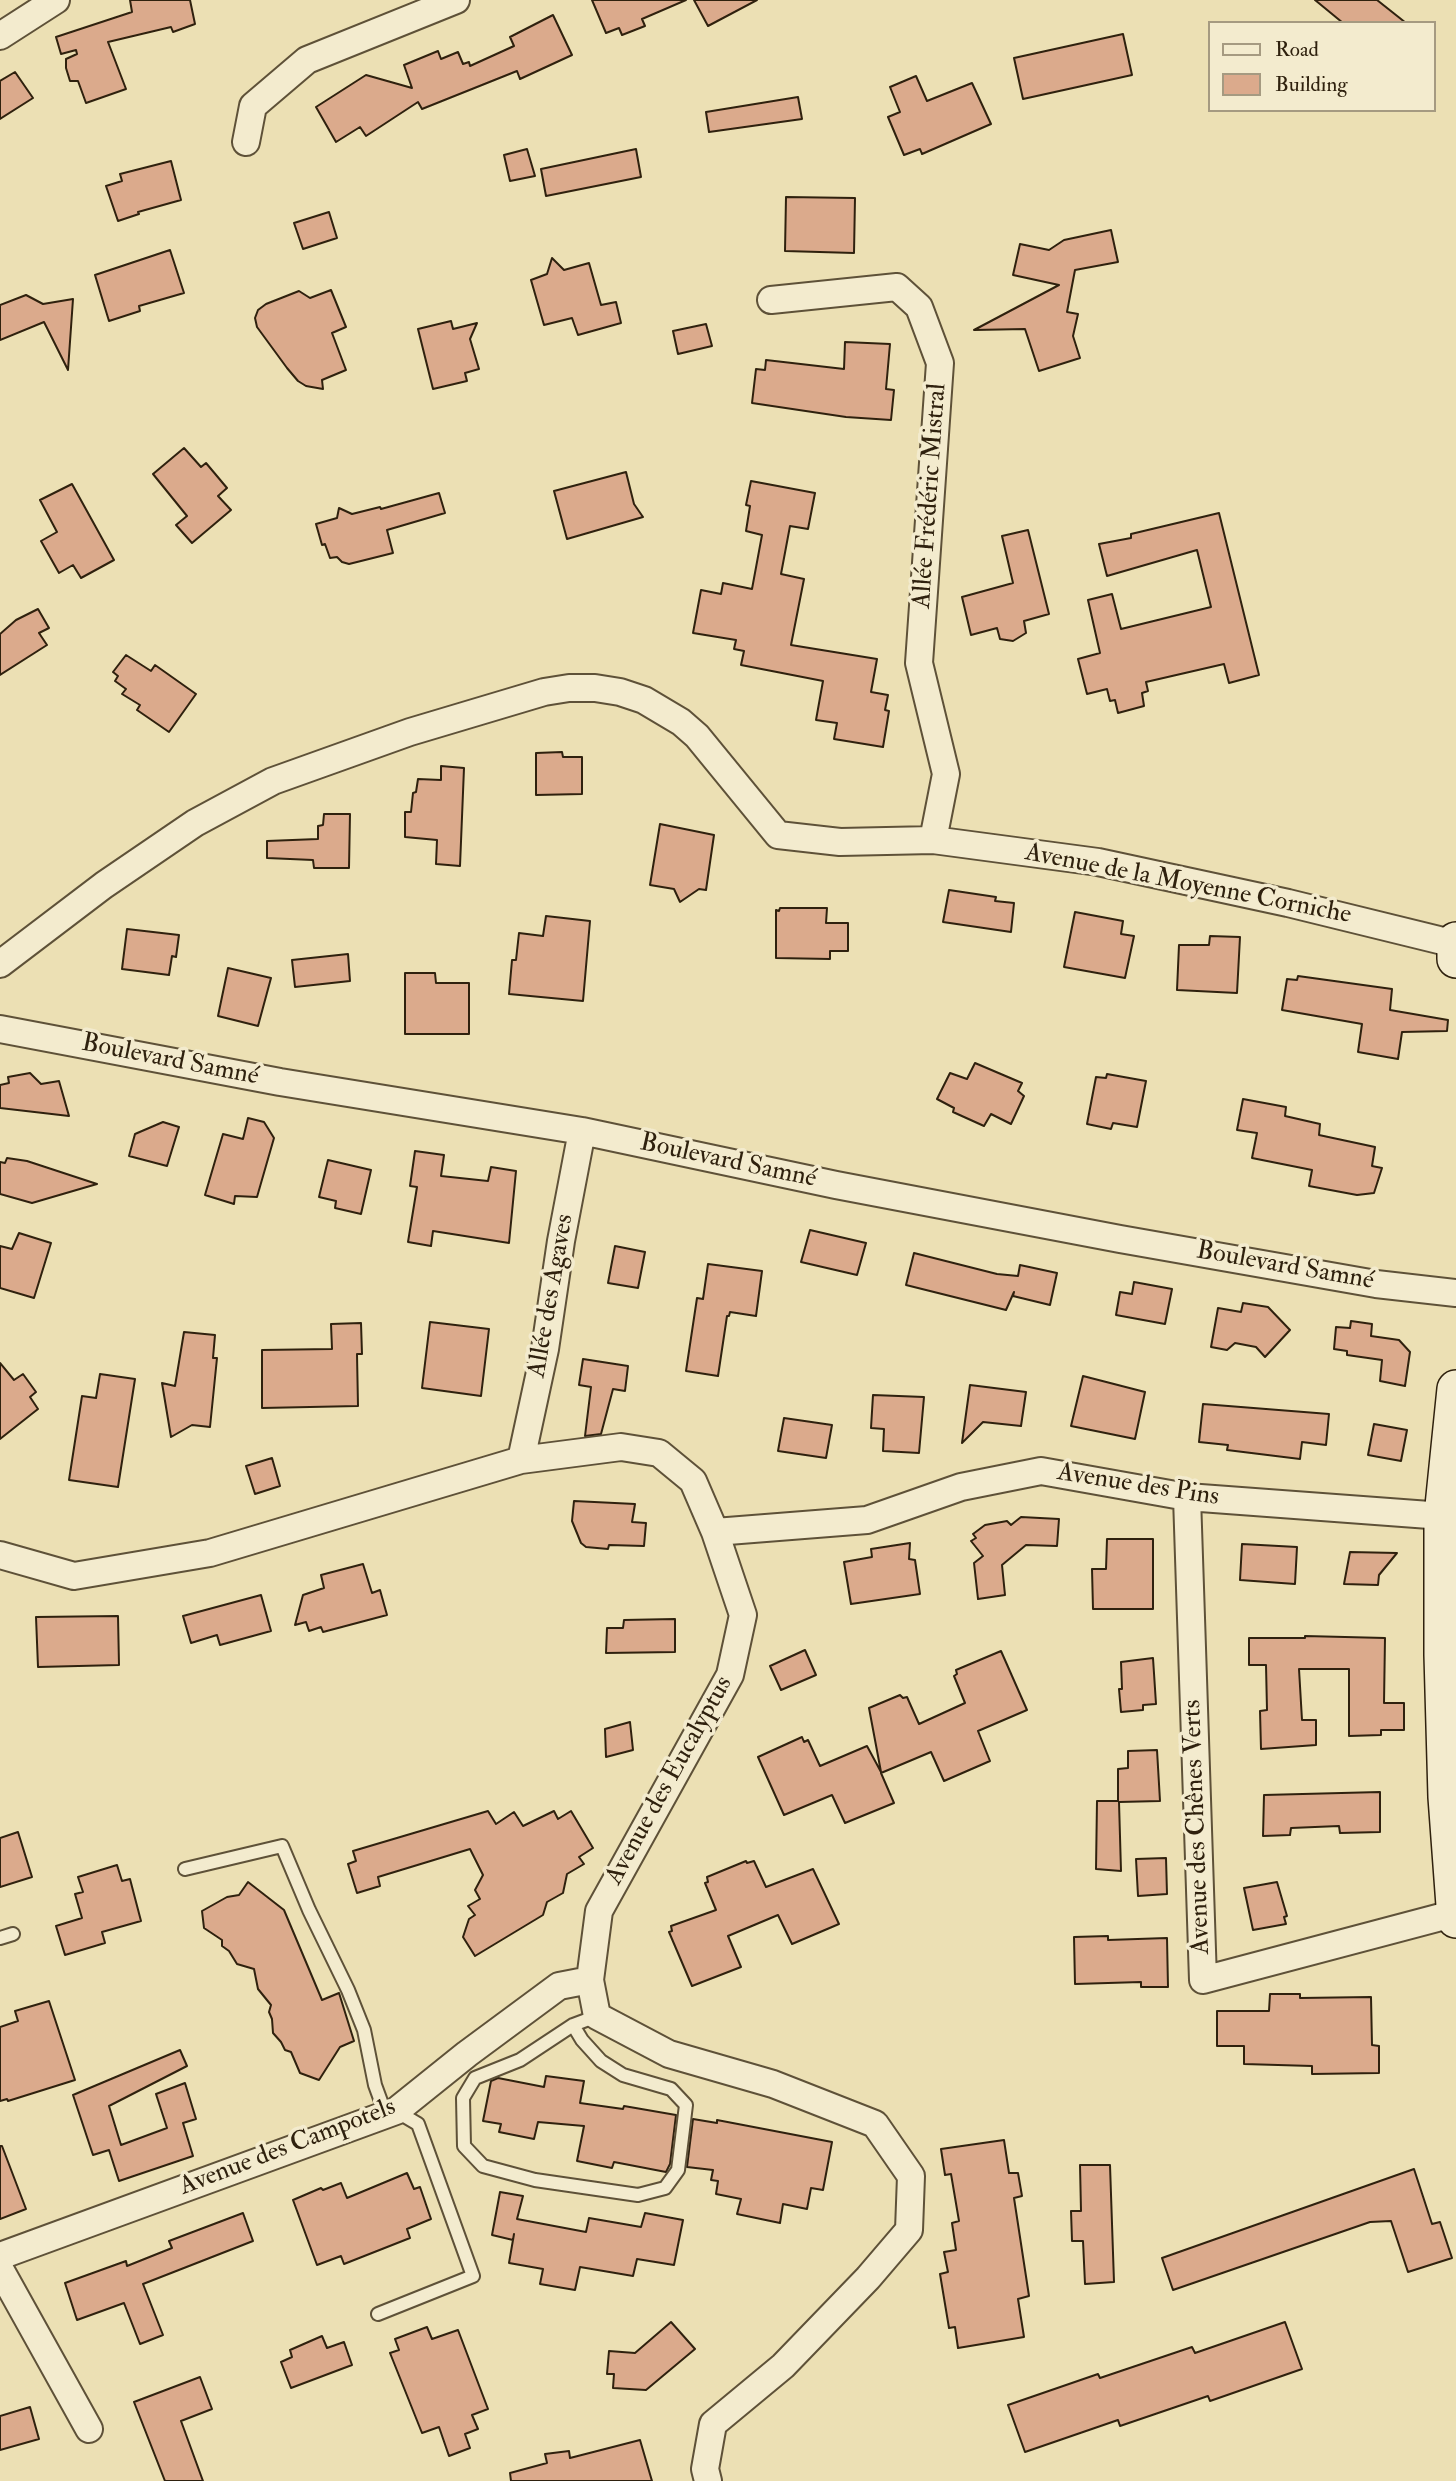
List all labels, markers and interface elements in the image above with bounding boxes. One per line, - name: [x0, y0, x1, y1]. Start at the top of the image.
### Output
- legend: [1208, 21, 1435, 112]
- text: Road: [1275, 36, 1319, 63]
- text: Building: [1275, 71, 1348, 98]
- street label: Allée Frédéric Mistral: [908, 382, 954, 610]
- street label: Avenue de la Moyenne Corniche: [1022, 838, 1354, 932]
- street label: Boulevard Samné: [79, 1029, 261, 1093]
- street label: Boulevard Samné: [637, 1128, 819, 1196]
- street label: Allée des Agaves: [522, 1212, 582, 1380]
- street label: Boulevard Samné: [1194, 1236, 1376, 1298]
- street label: Avenue des Pins: [1055, 1458, 1221, 1514]
- street label: Avenue des Eucalyptus: [600, 1671, 740, 1891]
- street label: Avenue des Chênes Verts: [1178, 1699, 1218, 1955]
- street label: Avenue des Campotels: [175, 2092, 401, 2204]

